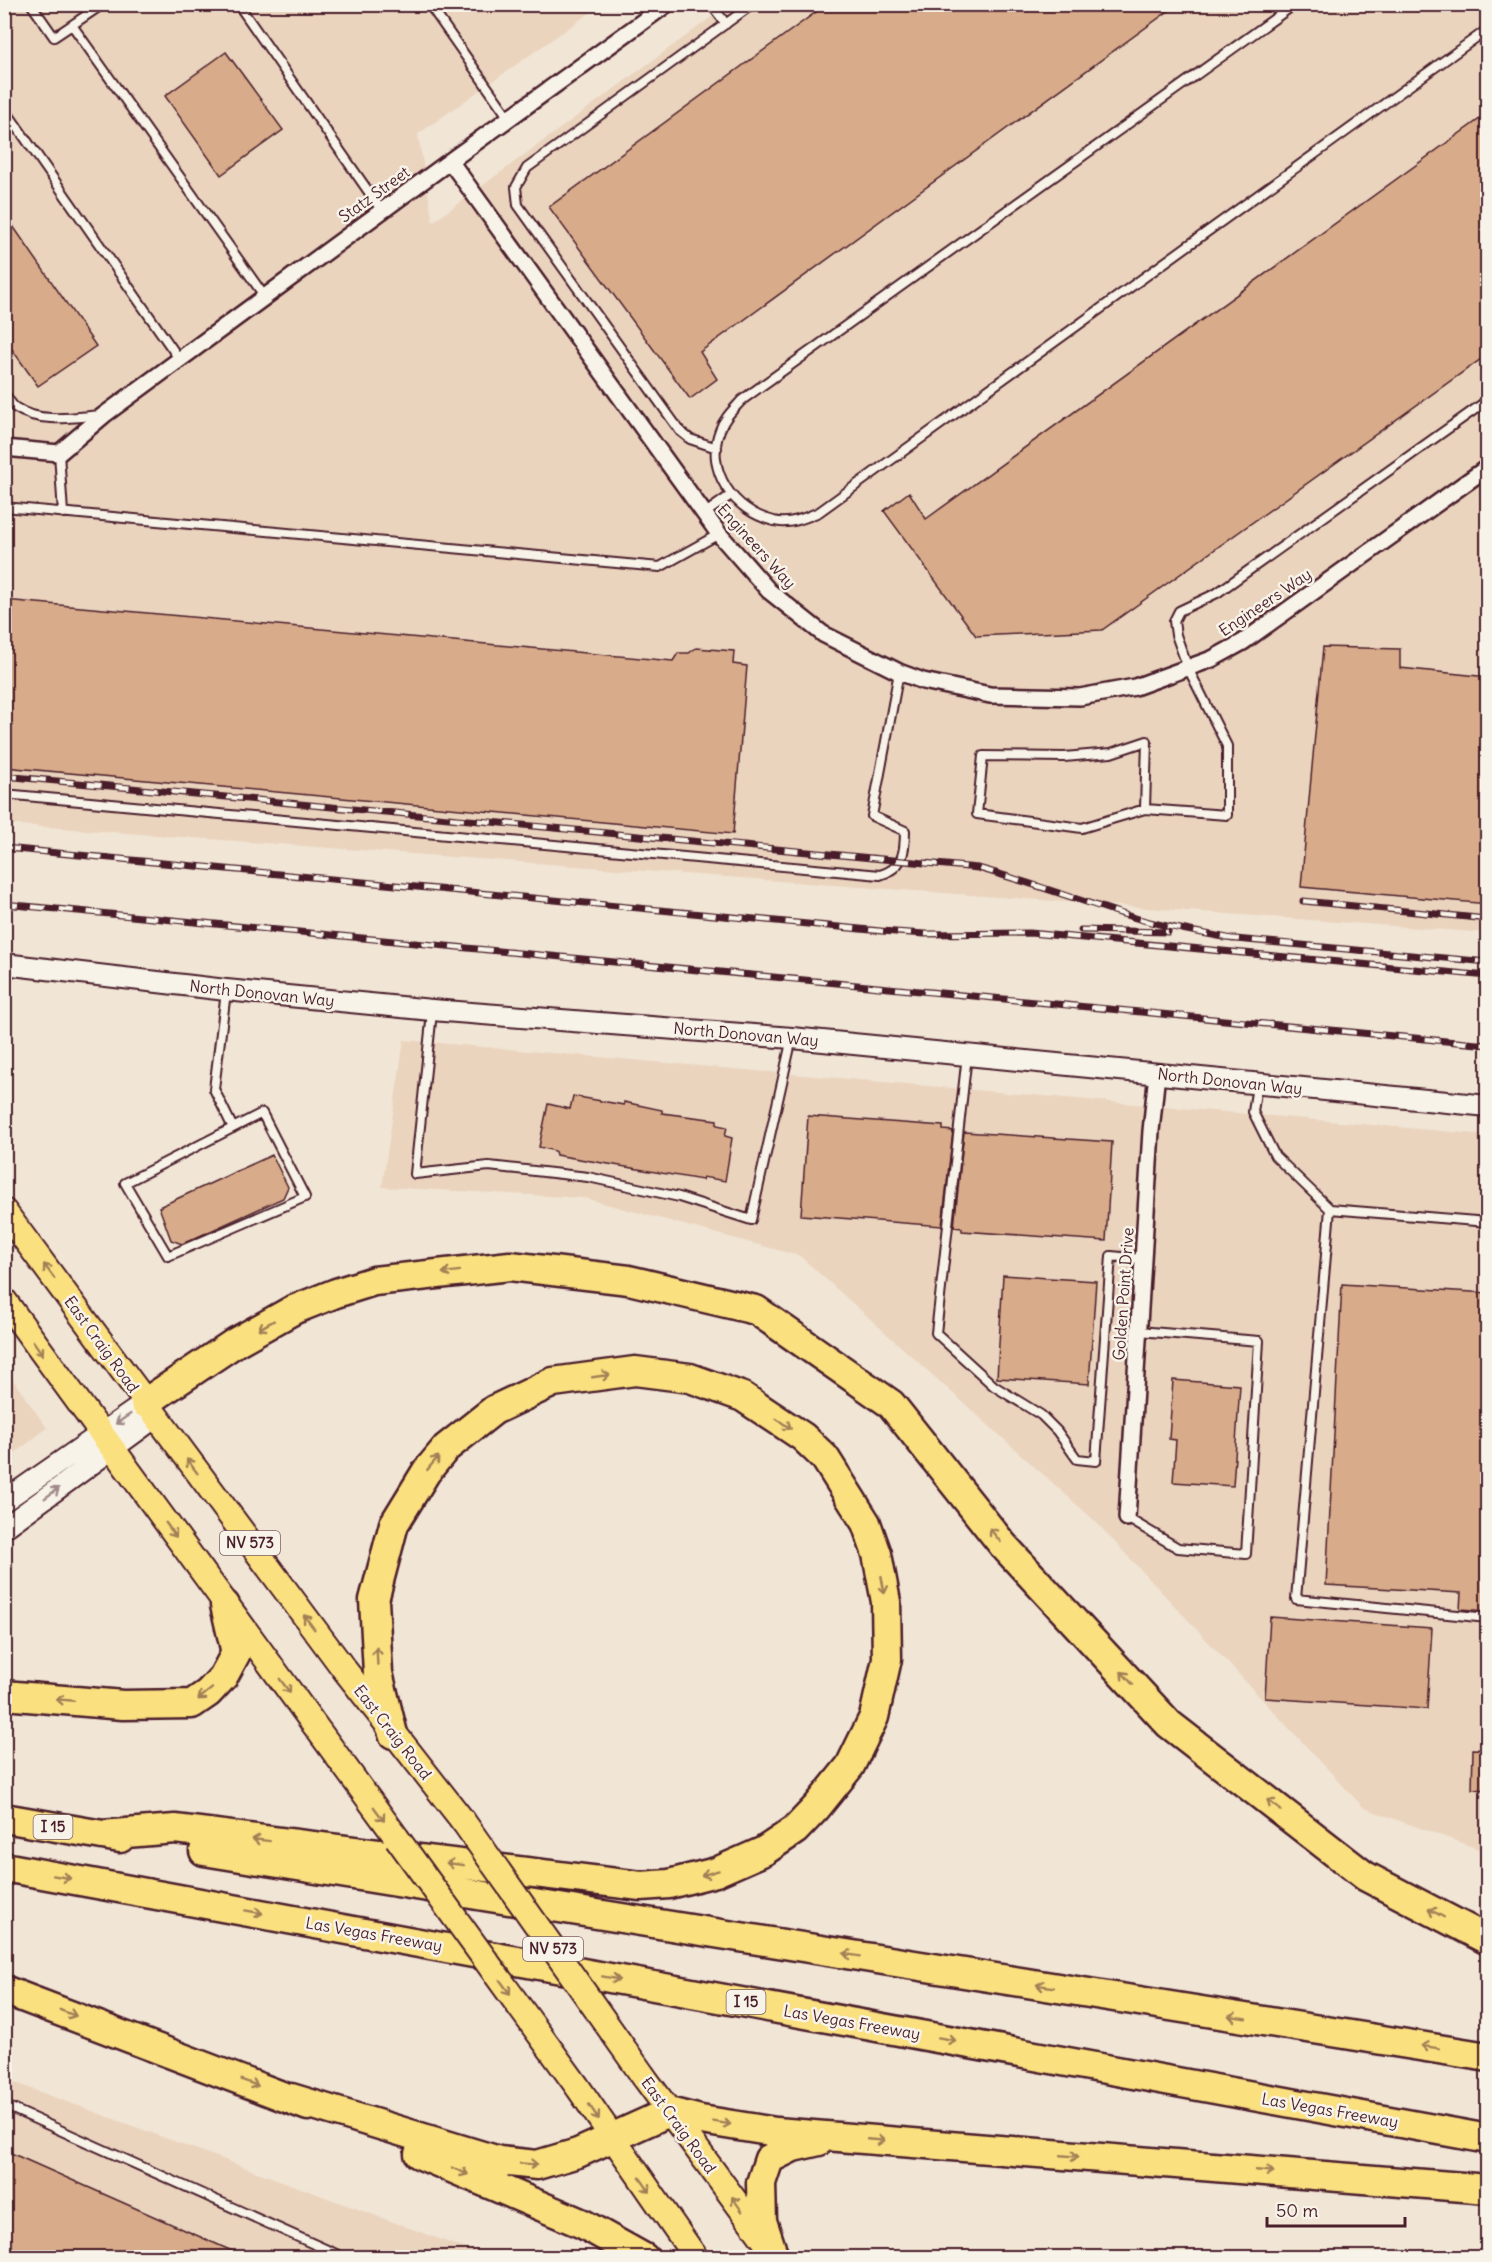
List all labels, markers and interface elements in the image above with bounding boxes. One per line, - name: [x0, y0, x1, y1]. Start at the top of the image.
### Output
- street label: Statz Street: [335, 161, 414, 226]
- street label: Engineers Way: [714, 499, 800, 593]
- street label: Engineers Way: [1215, 564, 1315, 640]
- street label: North Donovan Way: [189, 975, 335, 1011]
- street label: North Donovan Way: [673, 1018, 819, 1050]
- street label: North Donovan Way: [1157, 1063, 1303, 1099]
- street label: Golden Point Drive: [1108, 1227, 1138, 1361]
- one-way arrow: [42, 1264, 55, 1280]
- one-way arrow: [442, 1267, 462, 1278]
- street label: East Craig Road: [60, 1292, 144, 1396]
- one-way arrow: [258, 1319, 275, 1331]
- one-way arrow: [32, 1339, 44, 1355]
- one-way arrow: [591, 1370, 611, 1381]
- one-way arrow: [115, 1413, 132, 1425]
- one-way arrow: [775, 1418, 792, 1430]
- one-way arrow: [426, 1456, 440, 1471]
- one-way arrow: [186, 1458, 199, 1474]
- one-way arrow: [43, 1487, 59, 1499]
- one-way arrow: [165, 1522, 177, 1538]
- one-way arrow: [988, 1527, 1001, 1543]
- road number: NV 573: [220, 1531, 280, 1555]
- one-way arrow: [878, 1575, 889, 1595]
- one-way arrow: [303, 1614, 316, 1630]
- one-way arrow: [372, 1647, 383, 1667]
- one-way arrow: [1120, 1671, 1134, 1686]
- one-way arrow: [279, 1678, 291, 1694]
- street label: East Craig Road: [350, 1681, 436, 1783]
- one-way arrow: [198, 1687, 214, 1700]
- one-way arrow: [55, 1695, 75, 1706]
- one-way arrow: [1266, 1799, 1282, 1812]
- one-way arrow: [373, 1805, 385, 1821]
- road number: I 15: [34, 1815, 72, 1839]
- one-way arrow: [252, 1834, 272, 1845]
- one-way arrow: [445, 1858, 465, 1869]
- one-way arrow: [701, 1868, 720, 1879]
- one-way arrow: [52, 1872, 71, 1883]
- one-way arrow: [244, 1907, 263, 1918]
- one-way arrow: [1427, 1907, 1445, 1918]
- street label: Las Vegas Freeway: [304, 1912, 444, 1956]
- road number: NV 573: [523, 1937, 583, 1961]
- one-way arrow: [843, 1949, 862, 1960]
- one-way arrow: [601, 1973, 620, 1984]
- one-way arrow: [499, 1979, 511, 1995]
- one-way arrow: [1035, 1980, 1055, 1991]
- road number: I 15: [726, 1990, 766, 2014]
- street label: Las Vegas Freeway: [782, 2000, 922, 2044]
- one-way arrow: [58, 2008, 77, 2019]
- one-way arrow: [1228, 2011, 1248, 2022]
- one-way arrow: [937, 2034, 957, 2045]
- one-way arrow: [1420, 2042, 1440, 2053]
- street label: East Craig Road: [637, 2073, 721, 2177]
- one-way arrow: [240, 2078, 259, 2089]
- street label: Las Vegas Freeway: [1260, 2088, 1400, 2132]
- one-way arrow: [588, 2103, 600, 2120]
- one-way arrow: [712, 2118, 732, 2129]
- one-way arrow: [865, 2135, 885, 2146]
- one-way arrow: [1060, 2150, 1080, 2161]
- one-way arrow: [519, 2158, 538, 2169]
- one-way arrow: [451, 2166, 469, 2177]
- one-way arrow: [1254, 2166, 1274, 2177]
- one-way arrow: [639, 2177, 651, 2193]
- scale bar: [1267, 2190, 1405, 2228]
- one-way arrow: [731, 2197, 743, 2213]
- text: 50 m: [1276, 2199, 1318, 2222]

